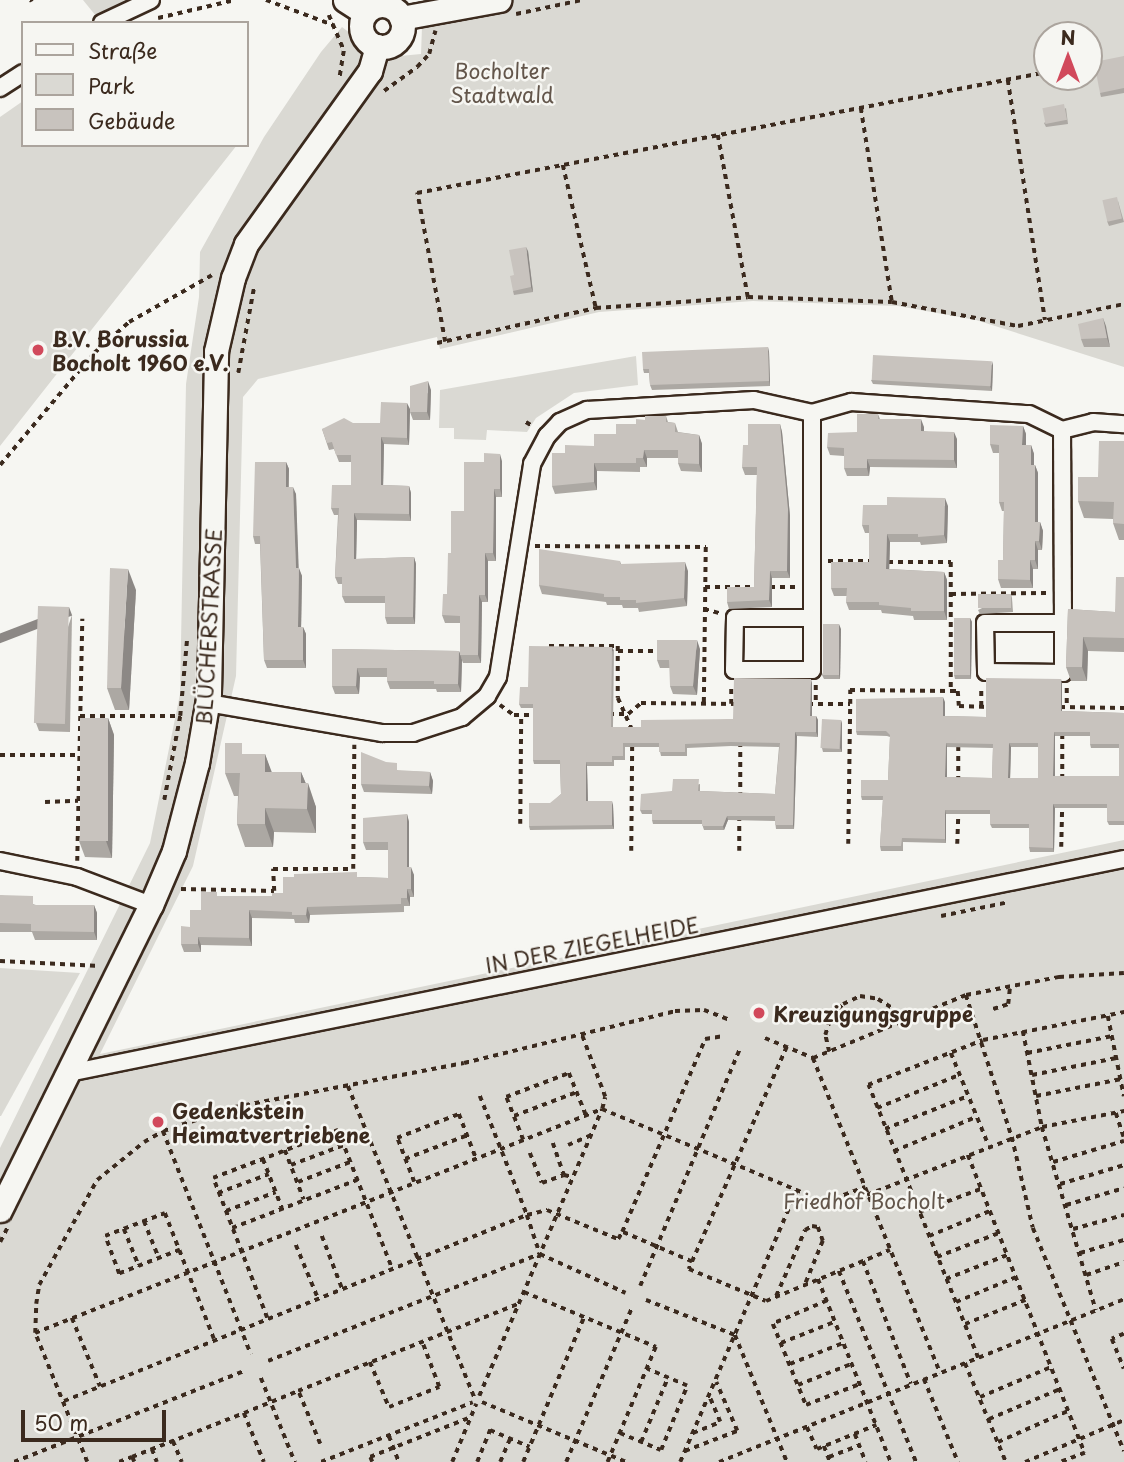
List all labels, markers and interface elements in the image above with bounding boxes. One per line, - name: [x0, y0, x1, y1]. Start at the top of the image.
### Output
- legend: [21, 21, 248, 147]
- north arrow: [1033, 21, 1103, 91]
- text: N: [1060, 23, 1076, 51]
- text: Straße: [88, 34, 157, 66]
- park label: Bocholter Stadtwald: [450, 57, 554, 107]
- text: Park: [88, 69, 135, 101]
- text: Gebäude: [88, 104, 175, 136]
- place label: B.V. Borussia Bocholt 1960 e.V.: [52, 325, 231, 375]
- marker: B.V. Borussia Bocholt 1960 e.V.: [30, 342, 46, 358]
- street label: BLÜCHERSTRASSE: [190, 528, 226, 726]
- street label: IN DER ZIEGELHEIDE: [481, 911, 703, 977]
- place label: Kreuzigungsgruppe: [773, 1000, 973, 1026]
- marker: Kreuzigungsgruppe: [751, 1005, 767, 1021]
- place label: Gedenkstein Heimatvertriebene: [172, 1097, 370, 1147]
- marker: Gedenkstein Heimatvertriebene: [150, 1114, 166, 1130]
- park label: Friedhof Bocholt: [783, 1187, 945, 1213]
- scale bar: [24, 1396, 170, 1440]
- text: 50 m: [34, 1406, 88, 1438]

